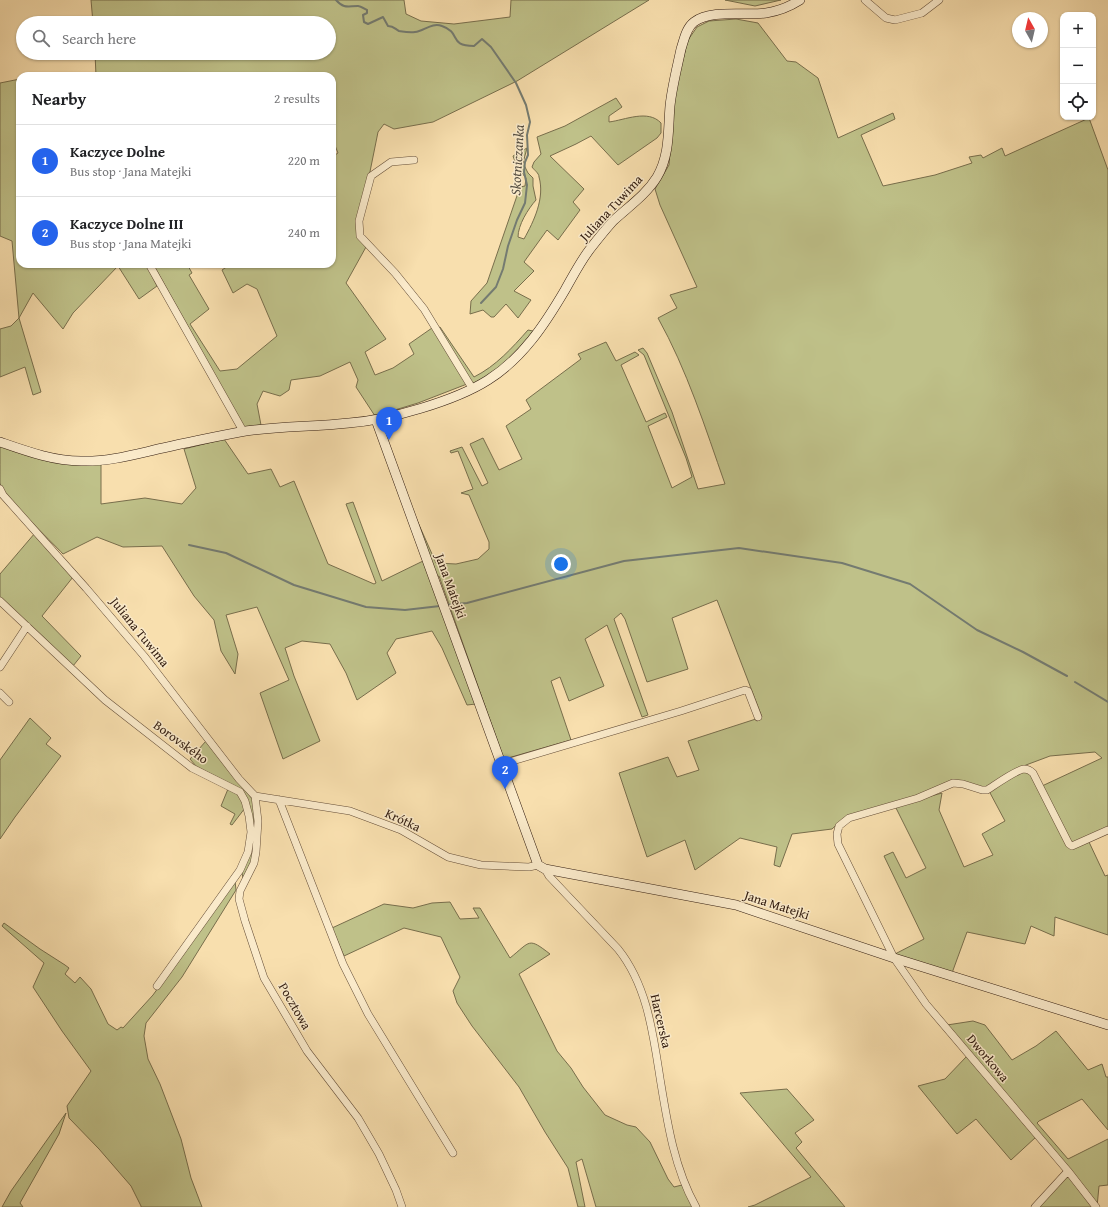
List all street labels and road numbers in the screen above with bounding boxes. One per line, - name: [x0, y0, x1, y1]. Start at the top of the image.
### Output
- street label: Juliana Tuwima: [574, 170, 647, 247]
- street label: Jana Matejki: [430, 549, 472, 621]
- street label: Juliana Tuwima: [105, 591, 175, 672]
- street label: Borovského: [150, 716, 213, 769]
- street label: Krótka: [382, 804, 425, 837]
- street label: Jana Matejki: [740, 885, 812, 925]
- street label: Pocztowa: [274, 979, 316, 1034]
- street label: Harcerska: [646, 992, 677, 1051]
- street label: Dworkowa: [962, 1030, 1014, 1087]

